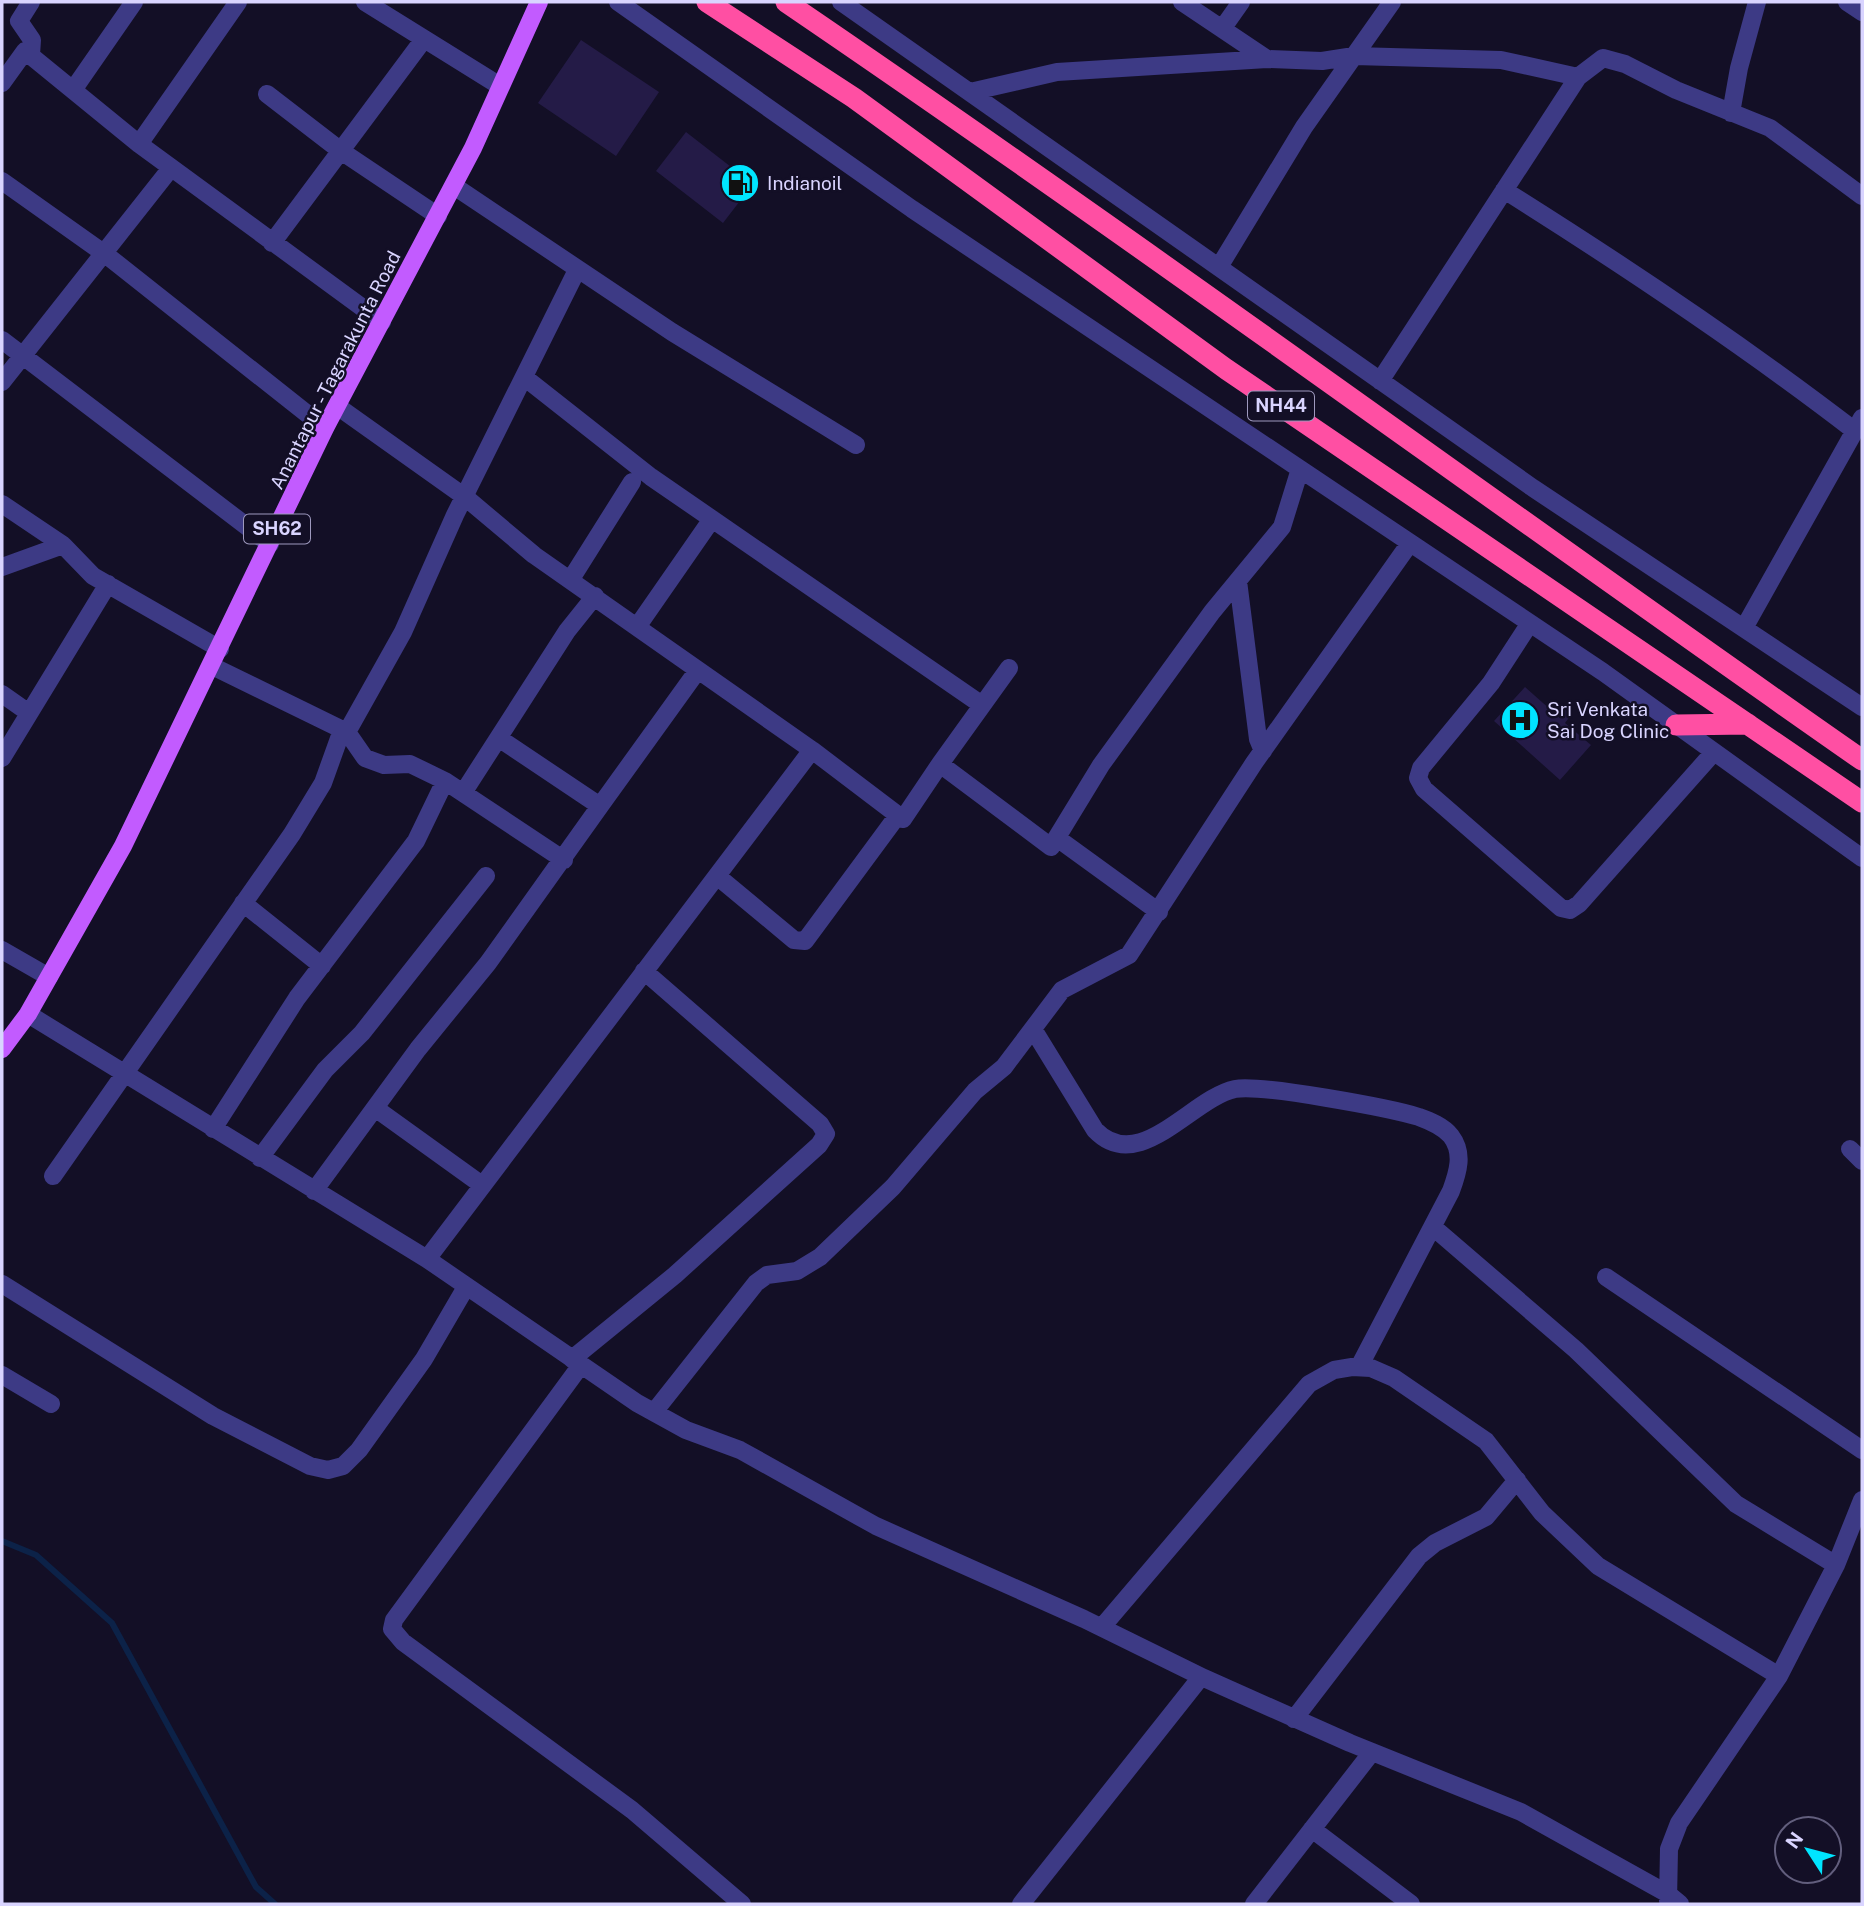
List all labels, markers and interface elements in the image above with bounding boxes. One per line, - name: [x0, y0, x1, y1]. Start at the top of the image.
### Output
- fuel station icon: Indianoil: [719, 162, 761, 204]
- place label: Indianoil: [767, 172, 842, 194]
- street label: Anantapur - Tagarakunta Road: [265, 247, 405, 493]
- road number: NH44: [1248, 392, 1314, 420]
- road number: SH62: [244, 514, 310, 544]
- place label: Sri Venkata Sai Dog Clinic: [1547, 698, 1669, 742]
- hospital icon: Sri Venkata Sai Dog Clinic: [1499, 699, 1541, 741]
- north arrow: [1773, 1815, 1843, 1885]
- text: N: [1781, 1828, 1808, 1852]

